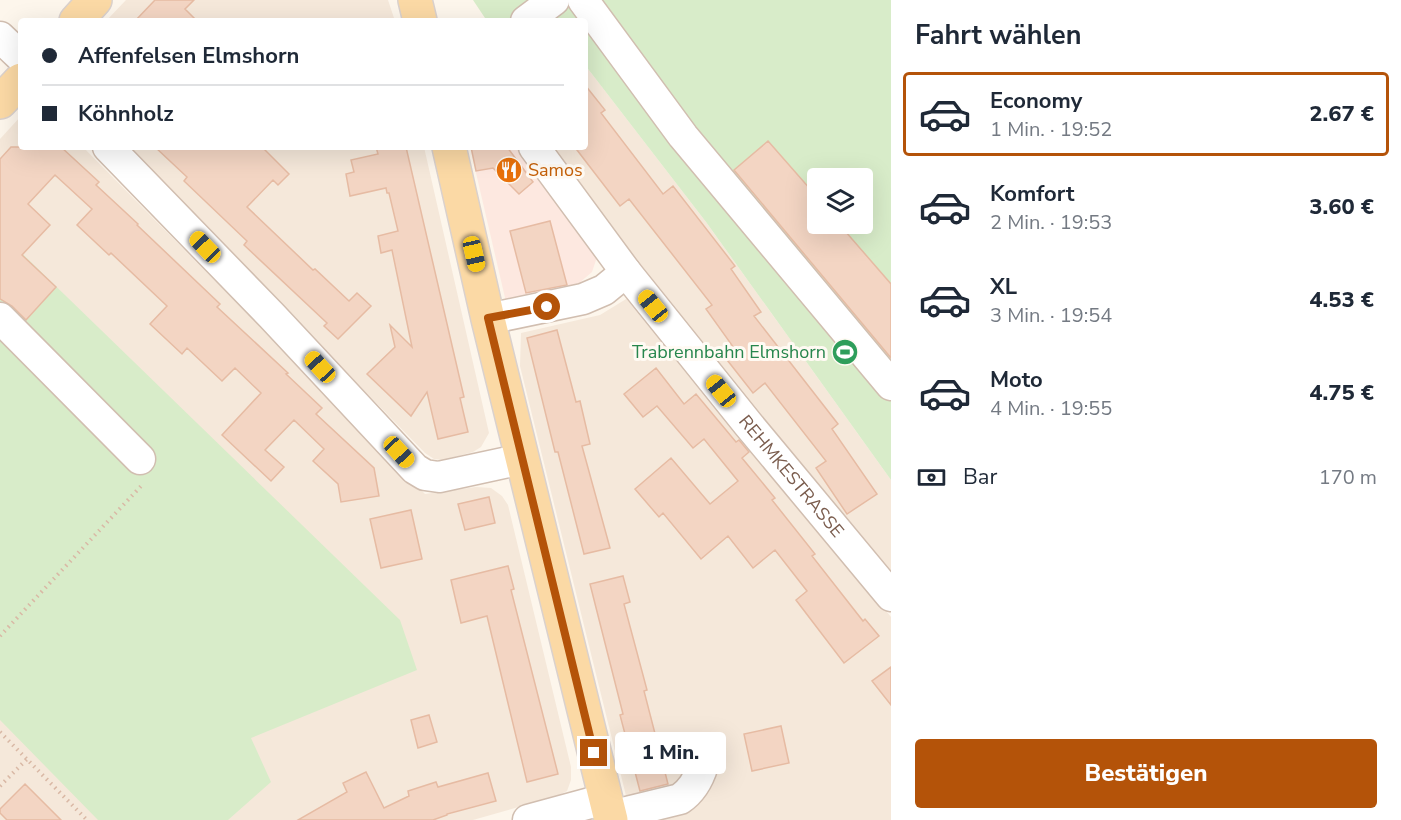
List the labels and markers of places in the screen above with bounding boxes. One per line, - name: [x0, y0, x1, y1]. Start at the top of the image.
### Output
- restaurant icon: Samos: [494, 155, 524, 185]
- place label: Samos: [528, 158, 583, 182]
- sports icon: Trabrennbahn Elmshorn: [830, 337, 860, 367]
- place label: Trabrennbahn Elmshorn: [632, 340, 826, 364]

